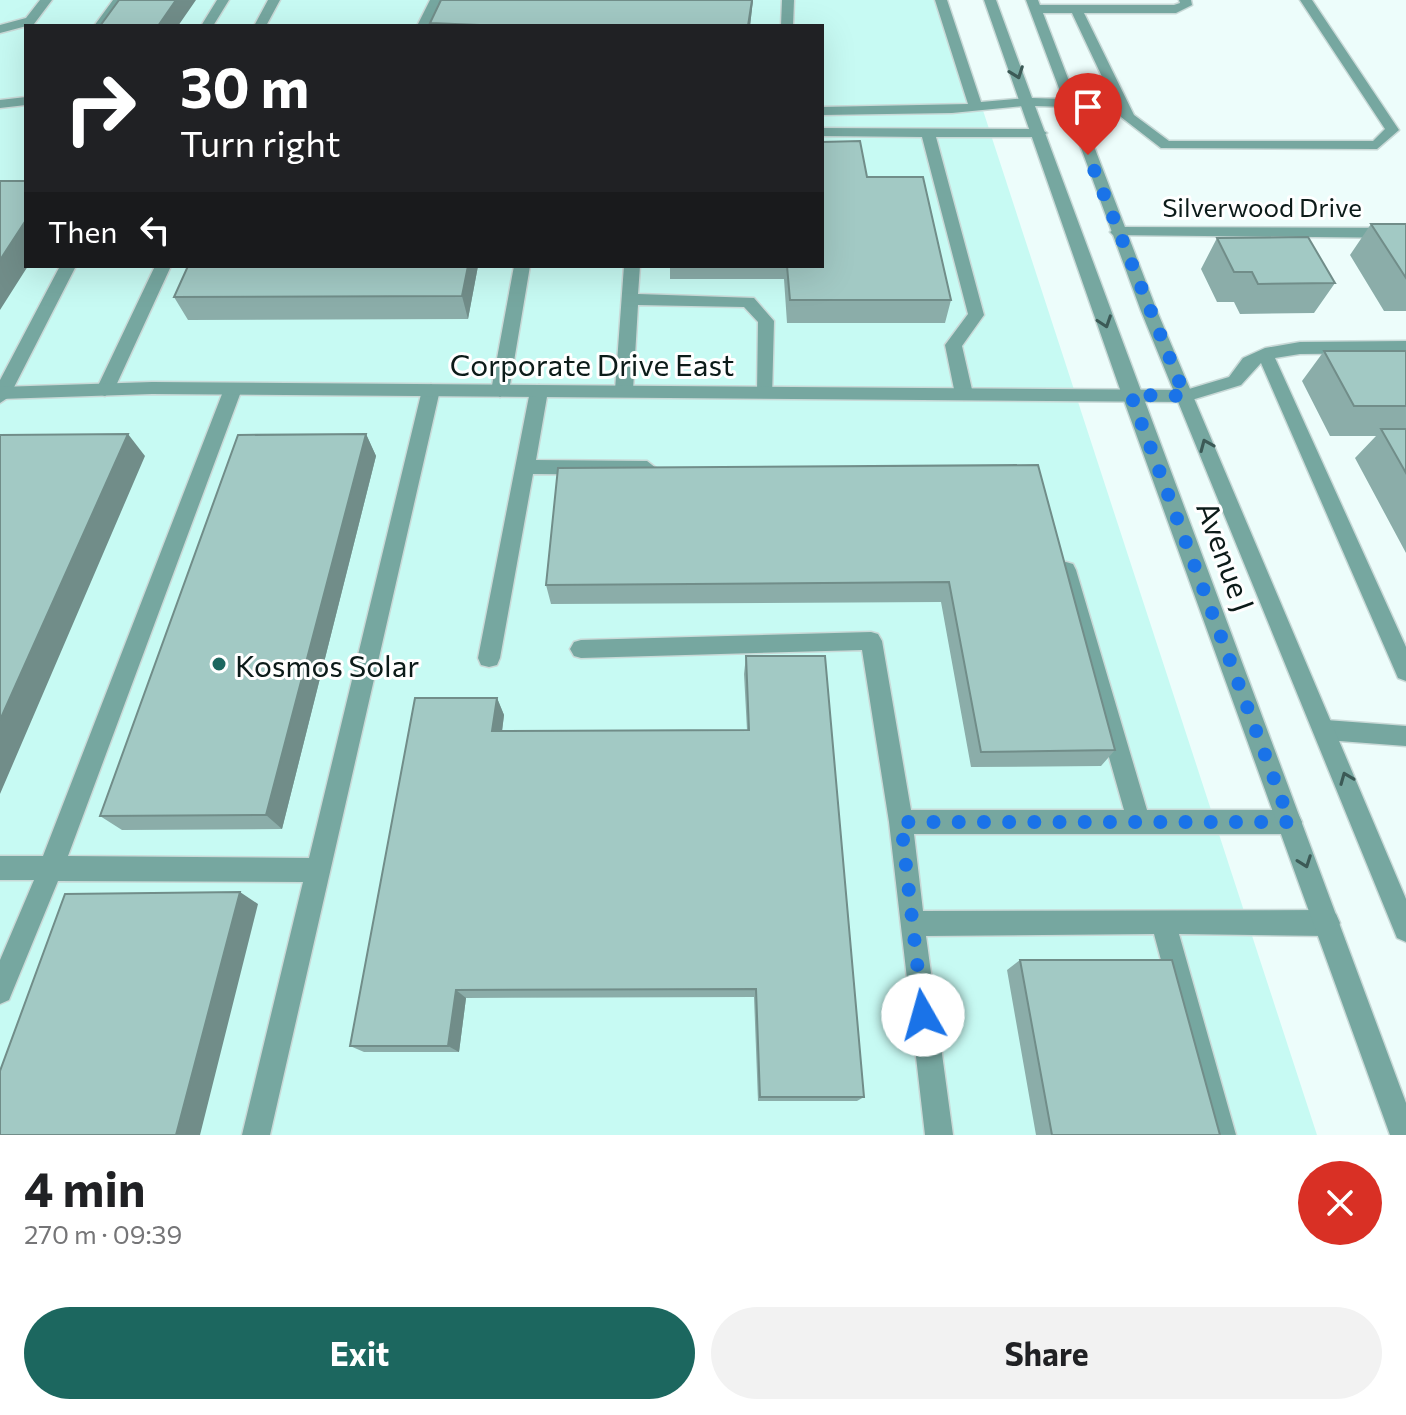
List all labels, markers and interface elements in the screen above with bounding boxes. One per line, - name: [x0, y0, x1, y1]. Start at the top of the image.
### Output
- text: 30 m: [180, 51, 309, 120]
- icon: right: [48, 56, 152, 160]
- one-way arrow: [1007, 65, 1024, 79]
- pin: [1054, 73, 1122, 155]
- icon: arrive: [1066, 85, 1110, 129]
- text: Turn right: [180, 120, 341, 164]
- street label: Silverwood Drive: [1162, 191, 1362, 222]
- icon: left: [133, 208, 177, 252]
- text: Then: [48, 212, 117, 249]
- one-way arrow: [1095, 314, 1112, 328]
- street label: Corporate Drive East: [450, 345, 734, 382]
- one-way arrow: [1199, 439, 1215, 453]
- street label: Avenue J: [1190, 496, 1264, 616]
- place label: Kosmos Solar: [235, 646, 419, 683]
- marker: Kosmos Solar: [210, 655, 228, 673]
- one-way arrow: [1339, 772, 1355, 786]
- one-way arrow: [1295, 854, 1312, 868]
- position arrow: [881, 973, 965, 1057]
- text: 4 min: [24, 1158, 146, 1217]
- button: close: [1298, 1161, 1382, 1245]
- text: 270 m · 09:39: [24, 1218, 182, 1249]
- button: Exit: [24, 1307, 695, 1399]
- button: Share: [711, 1307, 1382, 1399]

